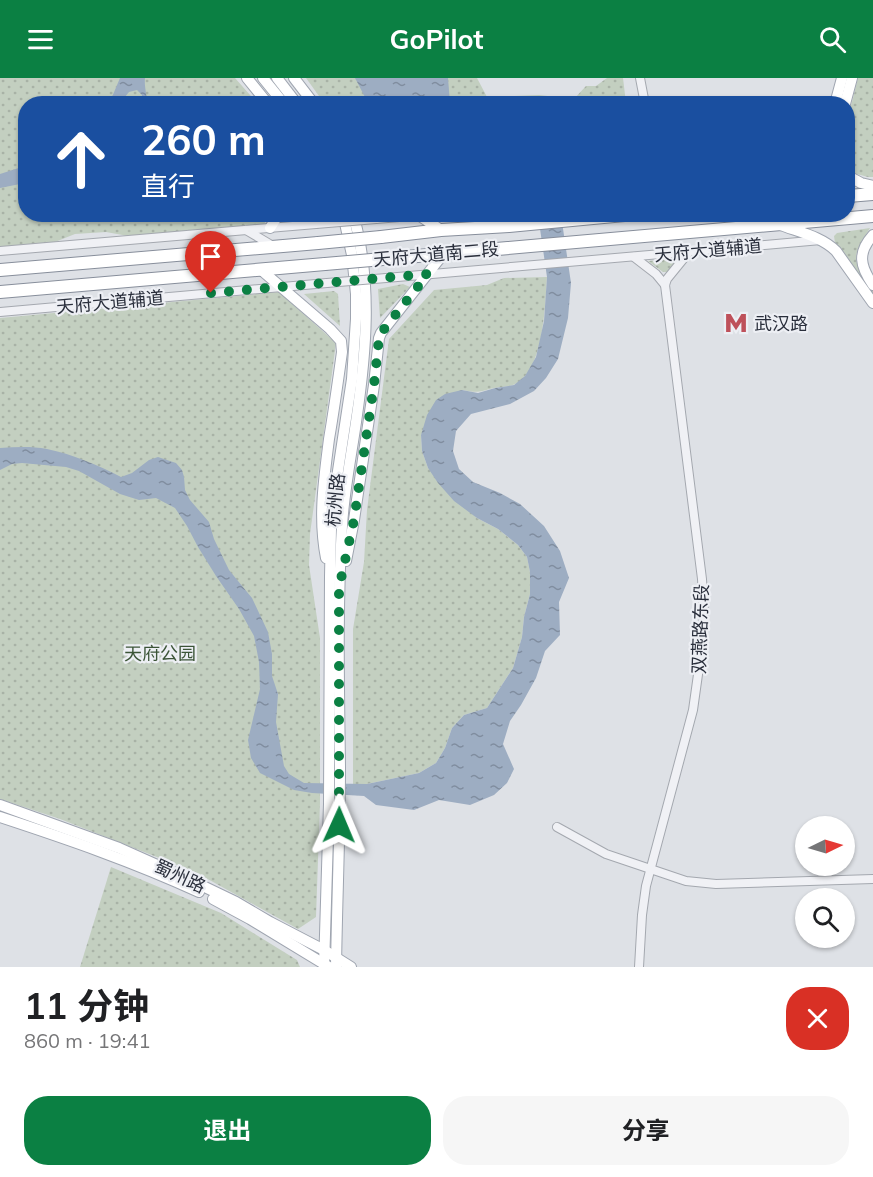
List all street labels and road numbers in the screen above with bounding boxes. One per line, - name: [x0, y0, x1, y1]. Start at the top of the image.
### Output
- street label: 天府大道辅道: [653, 234, 763, 266]
- street label: 天府大道南二段: [372, 237, 500, 271]
- street label: 天府大道辅道: [55, 286, 165, 318]
- street label: 杭州路: [321, 472, 349, 528]
- street label: 双燕路东段: [687, 584, 713, 674]
- street label: 蜀州路: [151, 854, 209, 898]

